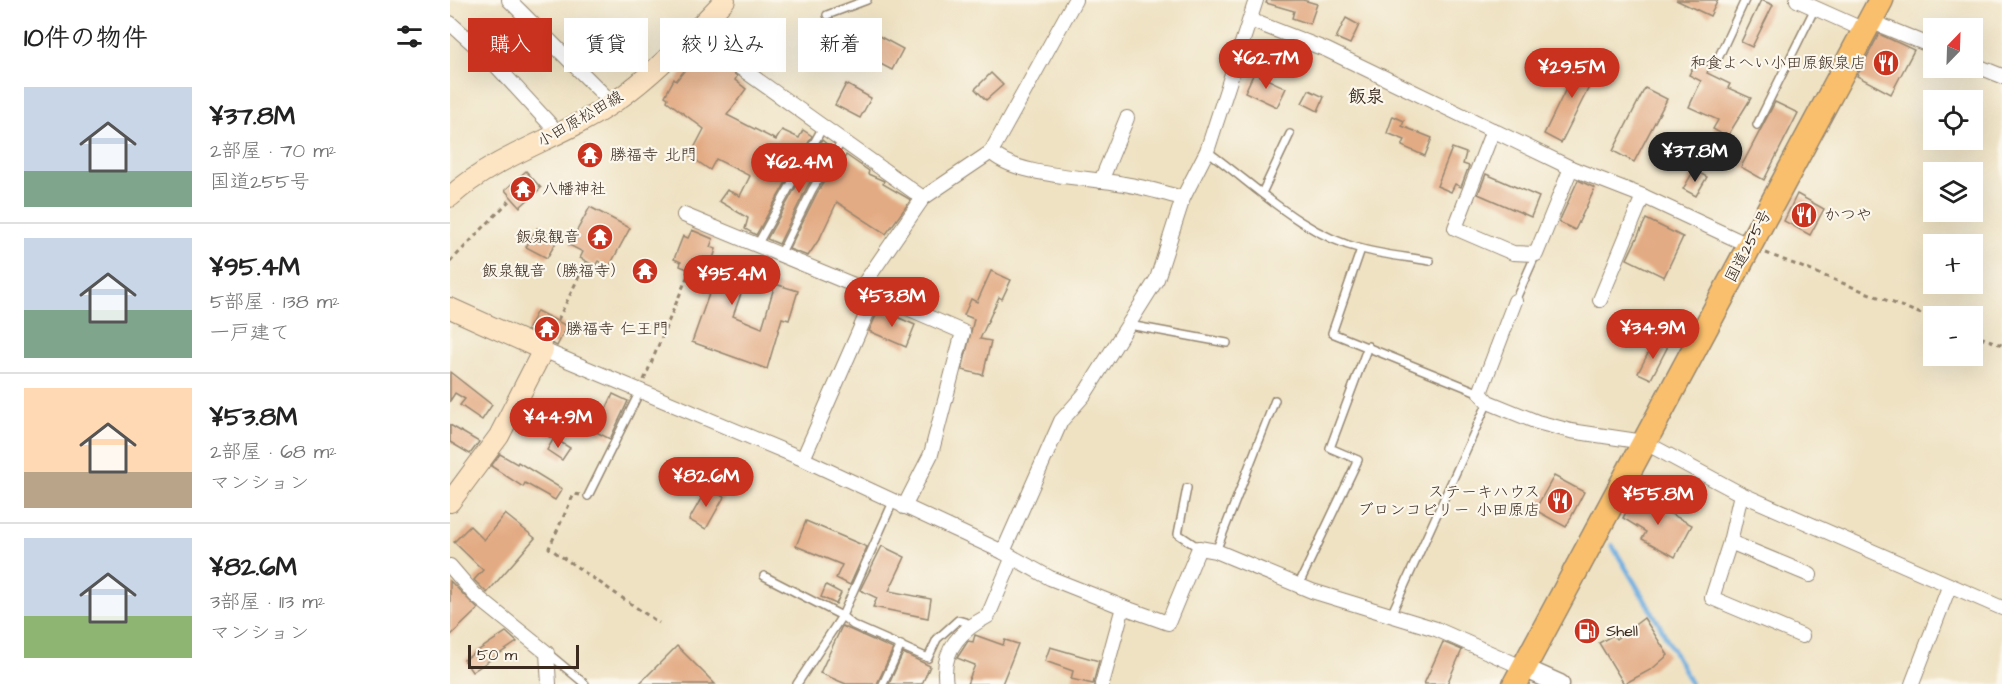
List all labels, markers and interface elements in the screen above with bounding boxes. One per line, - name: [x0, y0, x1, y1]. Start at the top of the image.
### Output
- chip: 購入: [468, 18, 552, 72]
- chip: 賃貸: [564, 18, 648, 72]
- chip: 絞り込み: [660, 18, 786, 72]
- chip: 新着: [798, 18, 882, 72]
- north arrow: [1923, 18, 1983, 78]
- map controls: [1923, 18, 1983, 366]
- text: 10件の物件: [24, 20, 148, 56]
- icon: filters: [393, 20, 426, 53]
- pin: ¥62.7M: [1217, 39, 1315, 90]
- text: ¥62.7M: [1233, 44, 1299, 72]
- pin: ¥29.5M: [1523, 48, 1621, 99]
- restaurant icon: 和食よへい小田原飯泉店: [1871, 48, 1901, 78]
- place label: 和食よへい小田原飯泉店: [1690, 52, 1866, 74]
- text: ¥29.5M: [1538, 53, 1606, 81]
- district label: 飯泉: [1348, 84, 1384, 109]
- street label: 小田原松田線: [533, 85, 627, 153]
- button: locate: [1923, 90, 1983, 150]
- text: ¥37.8M: [210, 98, 295, 134]
- icon: home: [72, 111, 144, 183]
- pin: ¥37.8M: [1646, 132, 1744, 183]
- text: 2部屋 · 70 m²: [210, 137, 336, 165]
- text: ¥37.8M: [1662, 137, 1728, 165]
- temple icon: 勝福寺 北門: [575, 140, 605, 170]
- pin: ¥62.4M: [750, 143, 848, 194]
- place label: 勝福寺 北門: [610, 144, 696, 166]
- text: ¥62.4M: [765, 148, 833, 176]
- button: layers: [1923, 162, 1983, 222]
- text: 国道255号: [210, 168, 310, 196]
- temple icon: 八幡神社: [508, 174, 538, 204]
- place label: 八幡神社: [542, 178, 606, 200]
- restaurant icon: かつや: [1789, 200, 1819, 230]
- place label: かつや: [1824, 204, 1872, 226]
- street label: 国道255号: [1720, 206, 1776, 286]
- temple icon: 飯泉観音: [585, 222, 615, 252]
- place label: 飯泉観音: [516, 226, 580, 248]
- button: +: [1923, 234, 1983, 294]
- text: ¥95.4M: [210, 249, 300, 285]
- pin: ¥95.4M: [683, 255, 781, 306]
- temple icon: 飯泉観音（勝福寺）: [630, 256, 660, 286]
- place label: 飯泉観音（勝福寺）: [482, 260, 626, 282]
- text: ¥95.4M: [697, 260, 767, 288]
- icon: home: [72, 262, 144, 334]
- pin: ¥53.8M: [843, 277, 941, 328]
- text: ¥53.8M: [858, 282, 926, 310]
- text: 5部屋 · 138 m²: [210, 288, 340, 316]
- button: −: [1923, 306, 1983, 366]
- pin: ¥34.9M: [1604, 309, 1702, 360]
- temple icon: 勝福寺 仁王門: [532, 314, 562, 344]
- text: ¥34.9M: [1620, 314, 1686, 342]
- place label: 勝福寺 仁王門: [566, 318, 668, 340]
- text: 一戸建て: [210, 319, 290, 347]
- pin: ¥44.9M: [509, 398, 607, 449]
- text: ¥53.8M: [210, 399, 298, 435]
- text: ¥44.9M: [524, 403, 592, 431]
- icon: home: [72, 412, 144, 484]
- text: 2部屋 · 68 m²: [210, 438, 337, 466]
- pin: ¥82.6M: [657, 457, 755, 508]
- text: ¥82.6M: [673, 462, 740, 490]
- text: マンション: [210, 469, 309, 497]
- pin: ¥55.8M: [1609, 475, 1707, 526]
- text: ¥55.8M: [1622, 480, 1694, 508]
- place label: ステーキハウス ブロンコビリー 小田原店: [1358, 481, 1540, 521]
- restaurant icon: ステーキハウス ブロンコビリー 小田原店: [1545, 486, 1575, 516]
- text: ¥82.6M: [210, 549, 297, 585]
- icon: home: [72, 562, 144, 634]
- text: 3部屋 · 113 m²: [210, 588, 325, 616]
- fuel station icon: Shell: [1572, 616, 1602, 646]
- text: マンション: [210, 619, 309, 647]
- place label: Shell: [1606, 620, 1638, 642]
- scale bar: [468, 642, 579, 670]
- text: 50 m: [477, 644, 517, 666]

